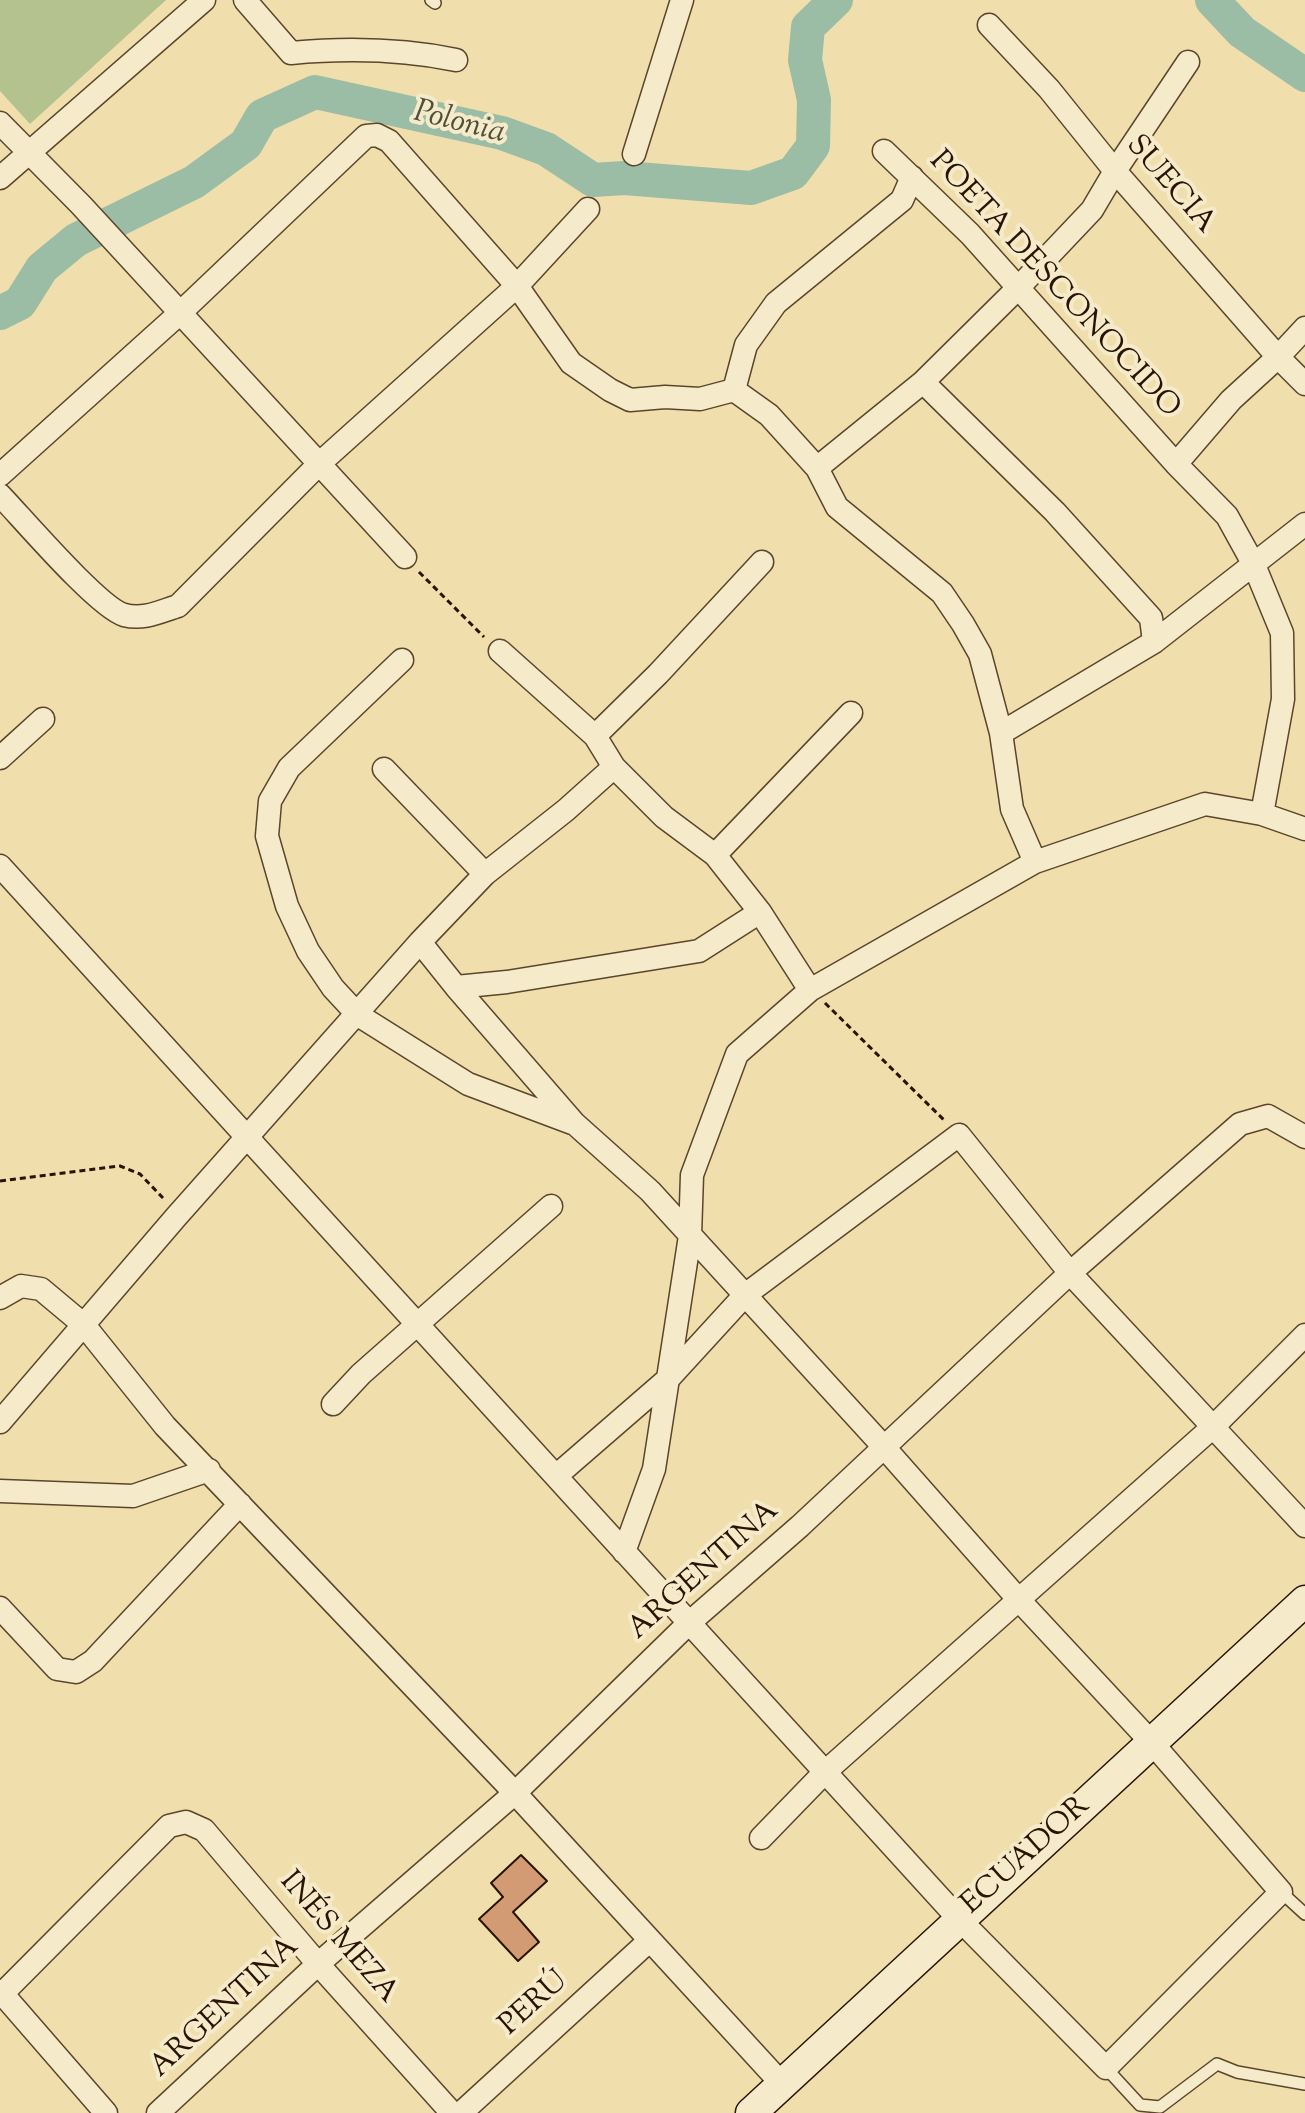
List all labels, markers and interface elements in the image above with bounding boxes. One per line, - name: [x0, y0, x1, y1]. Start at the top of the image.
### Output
- water label: Polonia: [409, 95, 509, 155]
- street label: SUECIA: [1116, 129, 1222, 243]
- street label: POETA DESCONOCIDO: [920, 145, 1186, 427]
- street label: ARGENTINA: [622, 1495, 788, 1649]
- street label: ECUADOR: [955, 1790, 1099, 1924]
- street label: INÉS MEZA: [270, 1866, 404, 2012]
- street label: ARGENTINA: [144, 1931, 308, 2087]
- street label: PERÚ: [493, 1965, 577, 2045]

